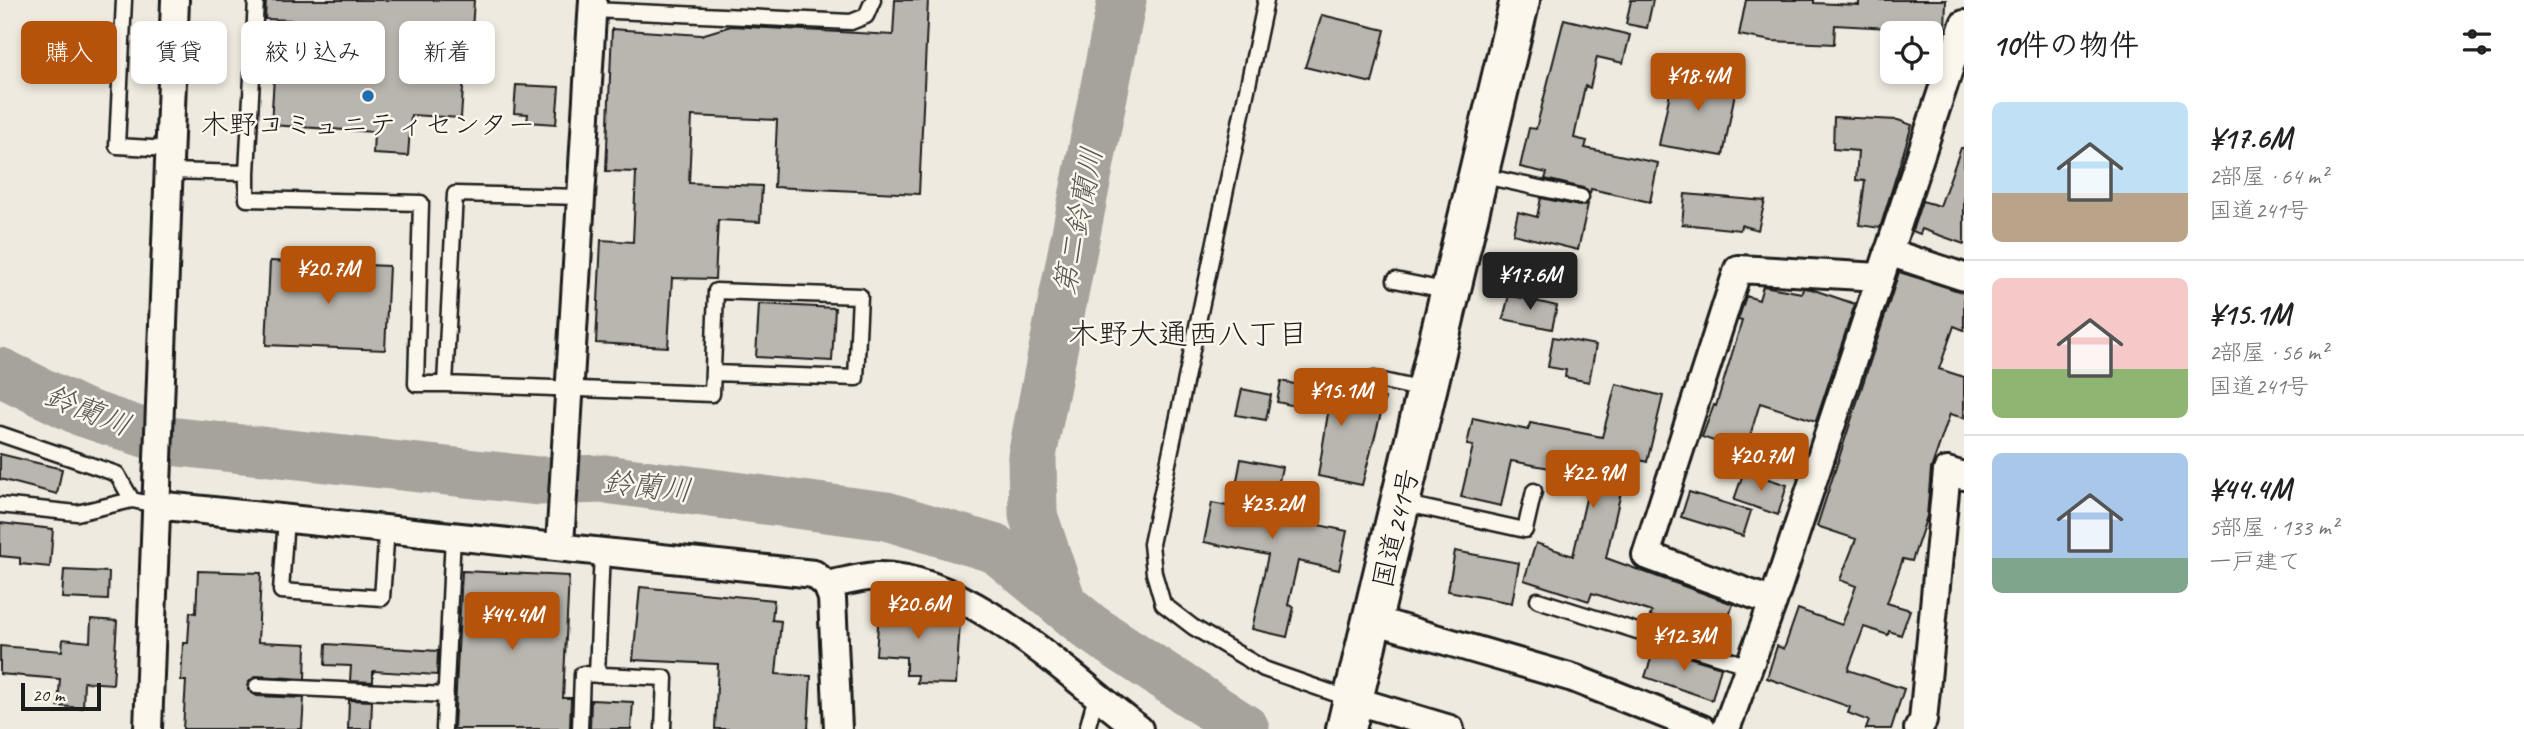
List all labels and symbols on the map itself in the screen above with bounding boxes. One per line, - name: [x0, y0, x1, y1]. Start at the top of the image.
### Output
- pin: ¥18.4M: [1641, 54, 1755, 113]
- marker: 木野コミュニティセンター: [360, 88, 376, 104]
- place label: 木野コミュニティセンター: [201, 107, 535, 142]
- water label: 第二鈴蘭川: [1045, 144, 1111, 298]
- pin: ¥20.7M: [271, 246, 385, 306]
- pin: ¥17.6M: [1473, 252, 1587, 312]
- district label: 木野大通西八丁目: [1068, 315, 1308, 353]
- pin: ¥15.1M: [1284, 368, 1398, 428]
- water label: 鈴蘭川: [39, 376, 137, 444]
- pin: ¥20.7M: [1704, 434, 1818, 493]
- pin: ¥22.9M: [1536, 450, 1650, 510]
- water label: 鈴蘭川: [600, 462, 694, 510]
- street label: 国道241号: [1365, 465, 1426, 591]
- pin: ¥23.2M: [1215, 482, 1329, 541]
- pin: ¥20.6M: [861, 582, 975, 641]
- pin: ¥44.4M: [455, 592, 569, 652]
- pin: ¥12.3M: [1627, 614, 1741, 673]
- scale bar: [21, 680, 102, 712]

